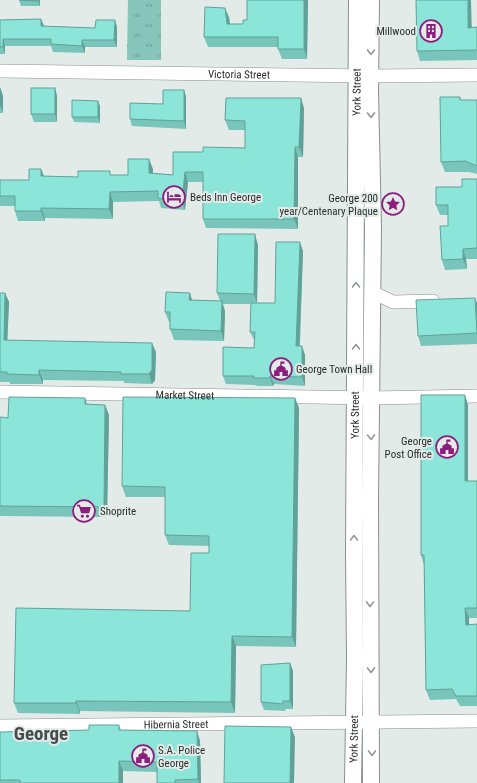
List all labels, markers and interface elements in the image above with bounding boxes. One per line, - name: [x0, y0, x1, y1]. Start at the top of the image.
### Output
- building icon: Millwood: [418, 18, 444, 44]
- place label: Millwood: [376, 25, 416, 38]
- one-way arrow: [367, 49, 375, 55]
- street label: Victoria Street: [208, 67, 270, 81]
- street label: York Street: [350, 68, 363, 116]
- one-way arrow: [367, 112, 375, 118]
- hotel icon: Beds Inn George: [161, 184, 187, 210]
- place label: Beds Inn George: [190, 191, 261, 204]
- place icon: George 200 year/Centenary Plaque: [380, 191, 406, 217]
- place label: George 200 year/Centenary Plaque: [279, 192, 378, 218]
- one-way arrow: [352, 282, 360, 288]
- one-way arrow: [352, 344, 360, 350]
- public building icon: George Town Hall: [268, 356, 294, 382]
- place label: George Town Hall: [296, 363, 372, 376]
- street label: Market Street: [156, 388, 214, 402]
- street label: York Street: [348, 391, 361, 439]
- one-way arrow: [367, 434, 375, 440]
- public building icon: George Post Office: [434, 434, 460, 460]
- place label: George Post Office: [385, 435, 432, 461]
- supermarket icon: Shoprite: [71, 498, 97, 524]
- place label: Shoprite: [100, 505, 136, 518]
- one-way arrow: [350, 535, 358, 541]
- one-way arrow: [366, 601, 375, 607]
- one-way arrow: [367, 667, 375, 673]
- street label: York Street: [347, 715, 361, 763]
- street label: Hibernia Street: [144, 717, 208, 731]
- district label: George: [14, 722, 68, 745]
- public building icon: S.A. Police George: [130, 743, 156, 769]
- place label: S.A. Police George: [158, 744, 205, 770]
- one-way arrow: [368, 750, 376, 756]

